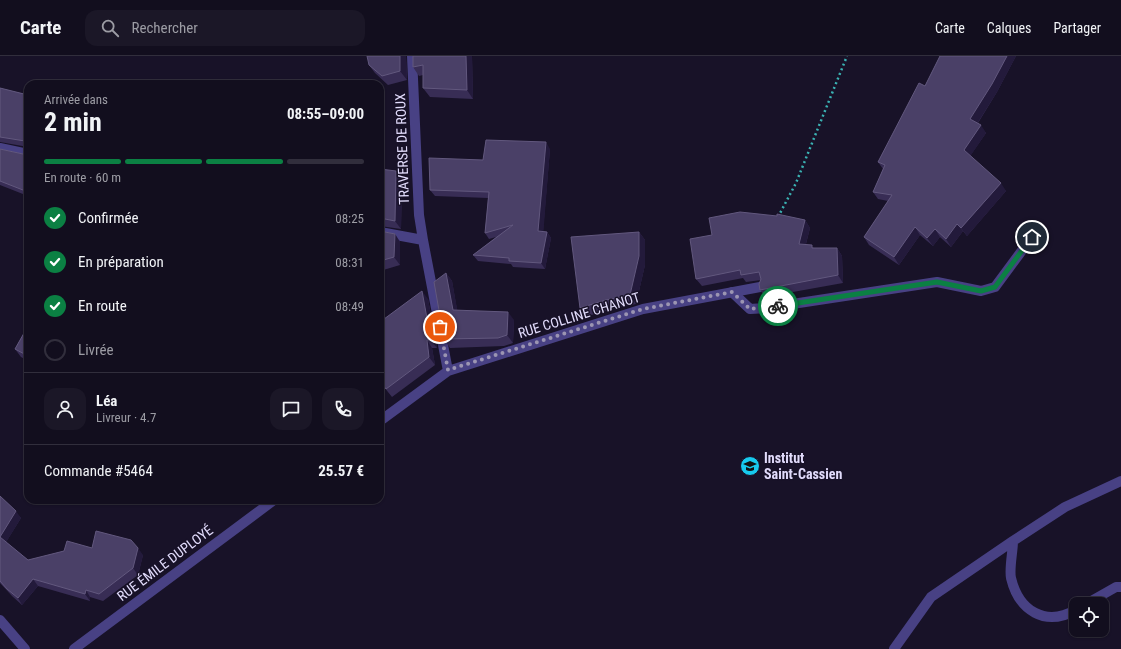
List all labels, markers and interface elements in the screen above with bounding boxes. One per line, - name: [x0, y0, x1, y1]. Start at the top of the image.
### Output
- search box: [85, 10, 365, 46]
- text: Carte: [20, 16, 61, 39]
- icon: search: [99, 17, 121, 39]
- text: Rechercher: [131, 19, 198, 37]
- text: Carte: [935, 20, 965, 36]
- text: Calques: [987, 20, 1031, 36]
- text: Partager: [1053, 20, 1101, 36]
- text: Arrivée dans: [44, 92, 108, 107]
- street label: TRAVERSE DE ROUX: [392, 93, 412, 205]
- text: 08:55–09:00: [287, 105, 364, 123]
- text: 2 min: [44, 107, 102, 137]
- text: En route · 60 m: [44, 170, 121, 185]
- icon: check: [44, 207, 66, 229]
- text: Confirmée: [78, 209, 139, 227]
- text: 08:25: [335, 211, 364, 226]
- pin: [1015, 220, 1049, 254]
- icon: home: [1021, 226, 1043, 248]
- icon: check: [44, 251, 66, 273]
- text: En préparation: [78, 253, 164, 271]
- text: 08:31: [335, 255, 364, 270]
- courier: [758, 286, 798, 326]
- street label: RUE COLLINE CHANOT: [516, 289, 642, 341]
- icon: check: [44, 295, 66, 317]
- icon: bike: [767, 295, 789, 317]
- text: En route: [78, 297, 127, 315]
- text: 08:49: [335, 299, 364, 314]
- pin: [423, 310, 457, 344]
- icon: bag: [429, 316, 451, 338]
- text: Livrée: [78, 341, 114, 359]
- button: person: [44, 388, 86, 430]
- button: chat: [270, 388, 312, 430]
- button: phone: [322, 388, 364, 430]
- text: Léa: [96, 392, 117, 410]
- text: Livreur · 4.7: [96, 410, 156, 425]
- place label: Institut Saint-Cassien: [764, 450, 842, 482]
- school or university icon: Institut Saint-Cassien: [739, 455, 761, 477]
- text: Commande #5464: [44, 462, 153, 480]
- text: 25.57 €: [318, 462, 364, 480]
- street label: RUE ÉMILE DUPLOYÉ: [113, 521, 216, 604]
- map controls: [1069, 597, 1109, 637]
- button: locate: [1069, 597, 1109, 637]

